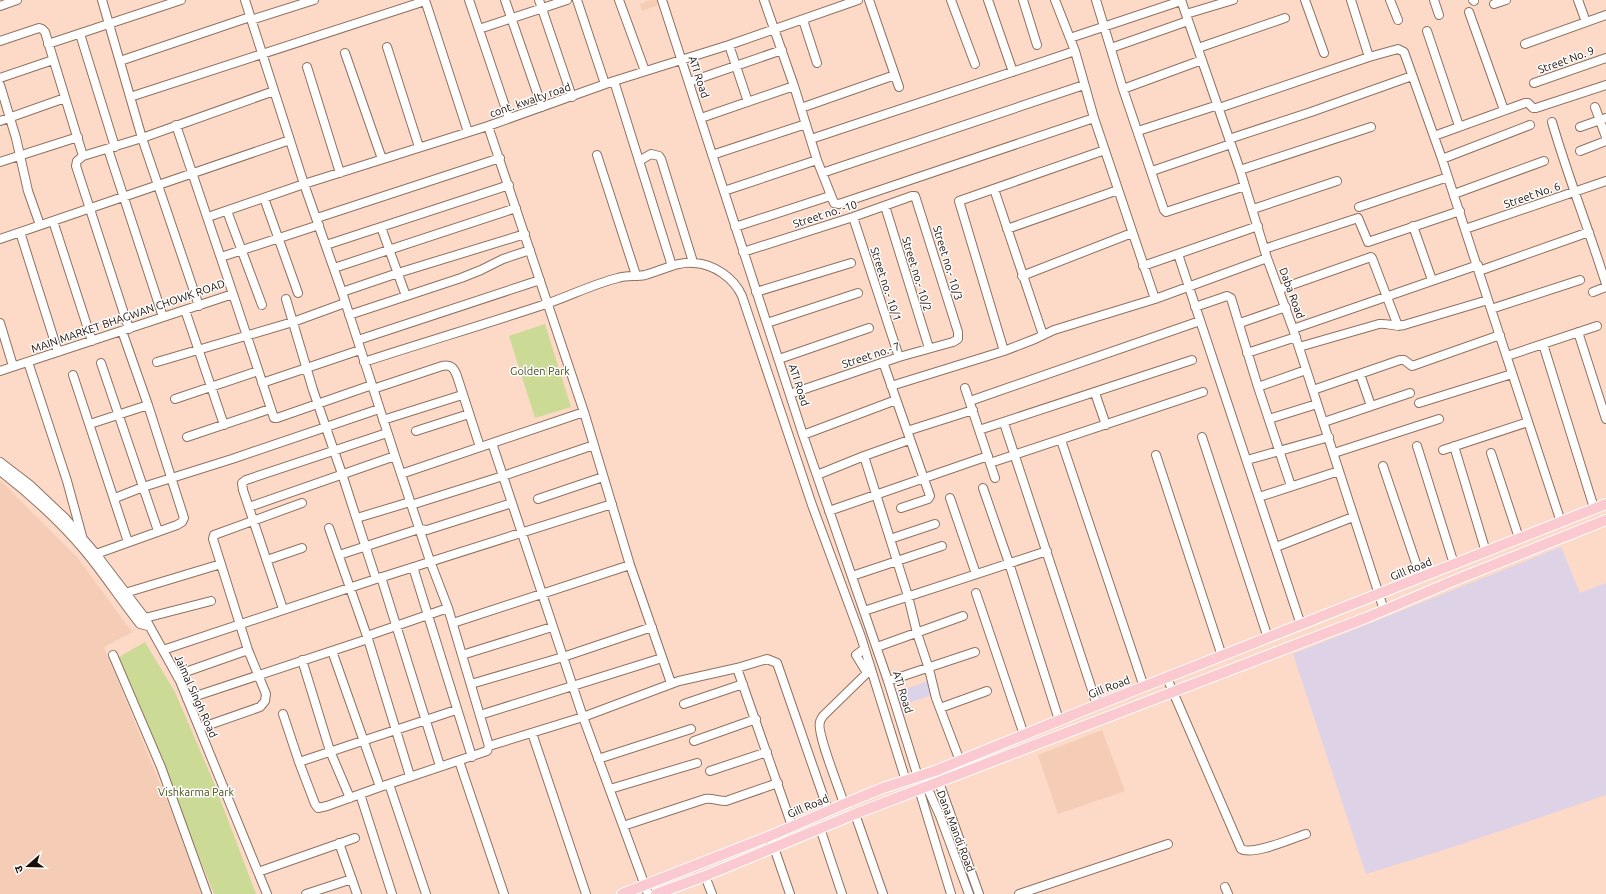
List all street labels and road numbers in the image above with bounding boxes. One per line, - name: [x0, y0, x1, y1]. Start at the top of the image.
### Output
- street label: Street No. 9: [1536, 44, 1596, 76]
- street label: ATI Road: [687, 55, 711, 99]
- street label: cont. kwalty road: [488, 80, 572, 120]
- street label: Street No. 6: [1502, 180, 1562, 210]
- street label: Street no. -10: [791, 198, 859, 230]
- street label: Street no.- 10/3: [931, 224, 965, 302]
- street label: Street no.- 10/2: [900, 235, 934, 313]
- street label: Street no.- 10/1: [868, 246, 904, 322]
- street label: Daba Road: [1277, 266, 1307, 320]
- street label: MAIN MARKET BHAGWAN CHOWK ROAD: [30, 277, 227, 355]
- street label: Street no.- 7: [840, 340, 902, 370]
- street label: ATI Road: [787, 363, 811, 407]
- street label: Gill Road: [1389, 555, 1433, 583]
- street label: Jaimal Singh Road: [172, 653, 220, 739]
- street label: ATI Road: [891, 670, 915, 714]
- street label: Gill Road: [1086, 674, 1132, 700]
- street label: Dana Mandi Road: [935, 789, 977, 873]
- street label: Gill Road: [786, 792, 830, 820]

